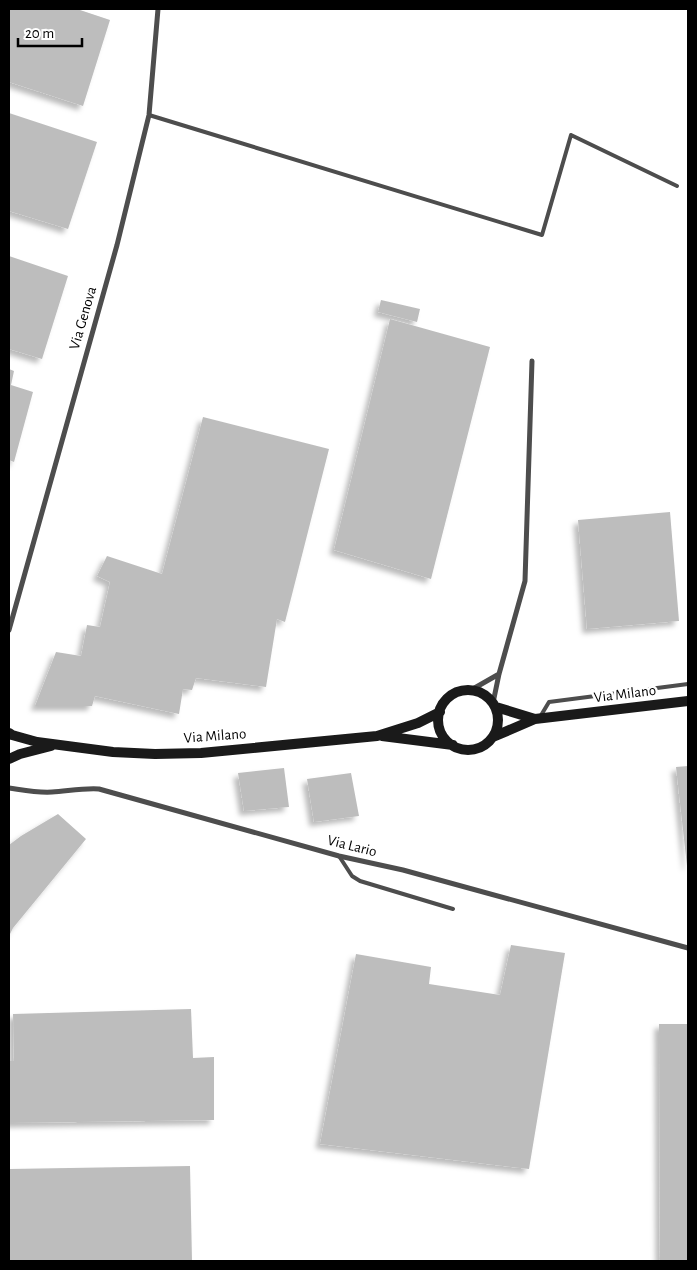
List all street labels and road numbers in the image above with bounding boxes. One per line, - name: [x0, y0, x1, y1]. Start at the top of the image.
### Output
- street label: Via Genova: [67, 285, 99, 351]
- street label: Via Milano: [593, 683, 657, 705]
- street label: Via Milano: [183, 726, 247, 746]
- street label: Via Lario: [326, 833, 378, 859]

